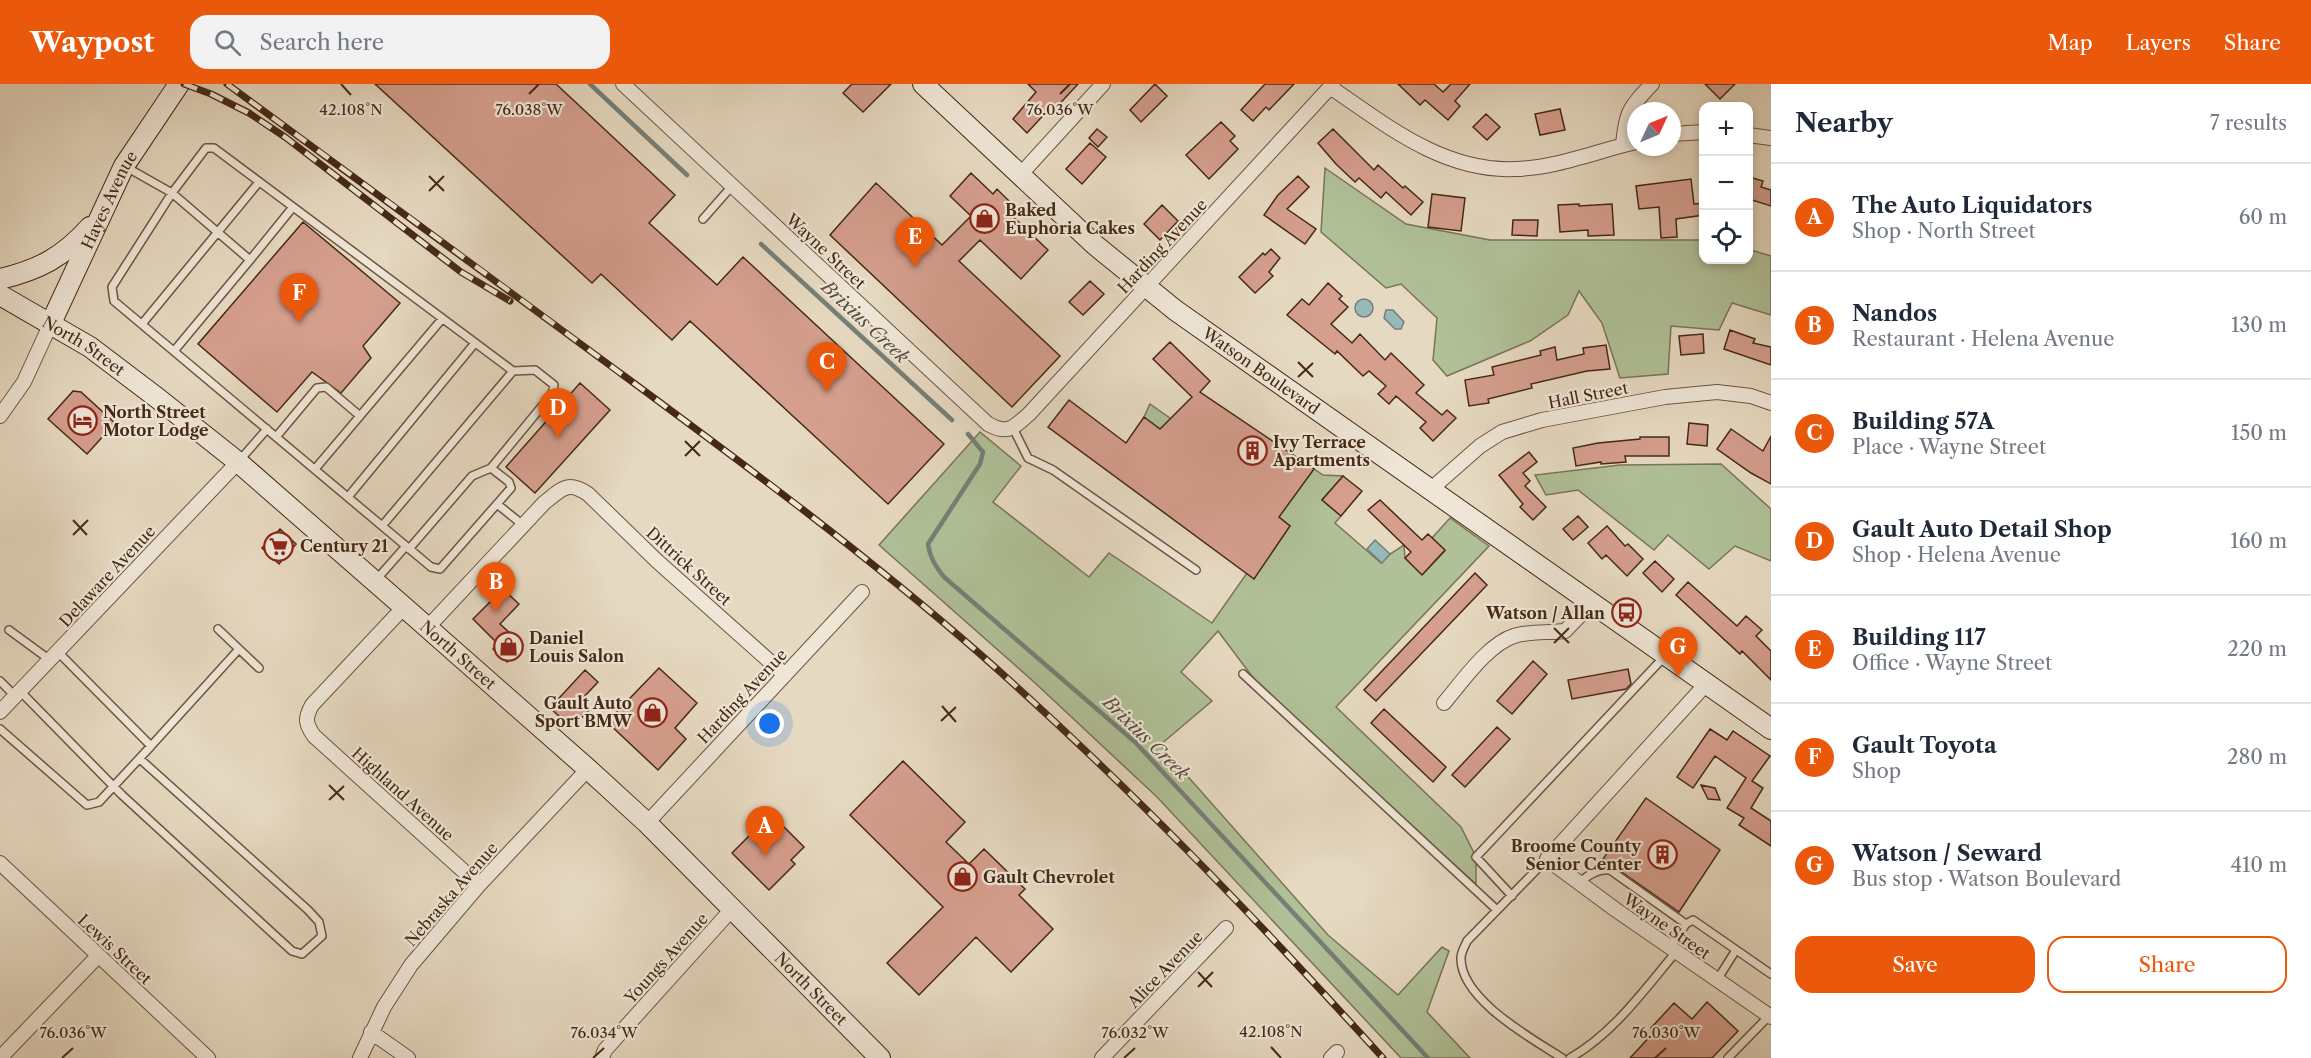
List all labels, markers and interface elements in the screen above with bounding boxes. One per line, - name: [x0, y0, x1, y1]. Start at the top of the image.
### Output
- search box: [190, 15, 610, 69]
- text: Waypost: [30, 25, 154, 59]
- icon: search: [211, 26, 244, 59]
- text: Search here: [259, 29, 384, 56]
- text: Map: [2048, 30, 2093, 55]
- text: Layers: [2126, 30, 2191, 55]
- text: Share: [2224, 30, 2281, 55]
- text: 42.108°N: [319, 100, 383, 119]
- text: 76.038°W: [495, 100, 563, 119]
- text: 76.036°W: [1026, 100, 1094, 119]
- north arrow: [1627, 102, 1681, 156]
- map controls: [1699, 102, 1753, 264]
- button: +: [1699, 102, 1753, 156]
- text: Nearby: [1795, 107, 1893, 139]
- text: 7 results: [2210, 111, 2287, 135]
- street label: Hayes Avenue: [77, 147, 141, 252]
- button: −: [1699, 156, 1753, 210]
- text: The Auto Liquidators: [1852, 192, 2093, 219]
- street label: Harding Avenue: [1113, 195, 1211, 297]
- place label: Baked Euphoria Cakes: [1005, 200, 1135, 238]
- shop icon: Baked Euphoria Cakes: [968, 203, 1000, 235]
- text: A: [1807, 205, 1822, 229]
- text: 60 m: [2239, 205, 2287, 229]
- street label: Wayne Street: [781, 208, 870, 293]
- button: locate: [1699, 210, 1753, 264]
- pin: E: [896, 218, 934, 267]
- text: Shop · North Street: [1852, 219, 2036, 243]
- pin: F: [280, 274, 318, 323]
- water label: Brixius Creek: [817, 276, 913, 368]
- text: Nandos: [1852, 300, 1937, 327]
- street label: North Street: [39, 312, 129, 380]
- text: B: [1807, 313, 1822, 337]
- text: 130 m: [2231, 313, 2287, 337]
- street label: Watson Boulevard: [1198, 322, 1324, 419]
- text: Restaurant · Helena Avenue: [1852, 327, 2114, 351]
- pin: C: [808, 342, 846, 392]
- street label: Hall Street: [1546, 377, 1630, 413]
- pin: D: [538, 388, 578, 438]
- place label: North Street Motor Lodge: [103, 402, 209, 440]
- hotel icon: North Street Motor Lodge: [66, 405, 98, 437]
- text: Building 57A: [1852, 408, 1994, 435]
- text: C: [1806, 421, 1823, 445]
- text: 150 m: [2231, 421, 2287, 445]
- place label: Ivy Terrace Apartments: [1272, 432, 1370, 470]
- building icon: Ivy Terrace Apartments: [1236, 435, 1268, 467]
- text: Place · Wayne Street: [1852, 435, 2046, 459]
- text: Gault Auto Detail Shop: [1852, 516, 2112, 543]
- street label: Delaware Avenue: [55, 521, 159, 631]
- street label: Dittrick Street: [642, 523, 736, 610]
- text: D: [1806, 529, 1823, 553]
- text: 160 m: [2230, 529, 2287, 553]
- supermarket icon: Century 21: [263, 530, 295, 562]
- place label: Century 21: [300, 536, 389, 556]
- text: Shop · Helena Avenue: [1852, 543, 2061, 567]
- pin: B: [476, 562, 516, 612]
- bus stop icon: Watson / Allan: [1610, 597, 1642, 629]
- place label: Watson / Allan: [1485, 603, 1605, 623]
- street label: North Street: [416, 616, 501, 694]
- text: Building 117: [1852, 624, 1986, 651]
- place label: Daniel Louis Salon: [529, 628, 624, 666]
- pin: G: [1658, 628, 1698, 677]
- shop icon: Daniel Louis Salon: [492, 631, 524, 663]
- text: E: [1807, 637, 1822, 661]
- text: 220 m: [2227, 637, 2287, 661]
- street label: Harding Avenue: [693, 645, 791, 747]
- text: Office · Wayne Street: [1852, 651, 2052, 675]
- water label: Brixius Creek: [1097, 690, 1194, 785]
- place label: Gault Auto Sport BMW: [535, 693, 633, 731]
- shop icon: Gault Auto Sport BMW: [637, 696, 669, 728]
- your location: [755, 709, 784, 738]
- text: Gault Toyota: [1852, 732, 1997, 759]
- street label: Highland Avenue: [348, 743, 458, 845]
- text: F: [1808, 745, 1821, 769]
- text: 280 m: [2227, 745, 2287, 769]
- text: Shop: [1852, 759, 1901, 783]
- pin: A: [746, 806, 784, 856]
- place label: Broome County Senior Center: [1511, 836, 1642, 874]
- street label: Nebraska Avenue: [400, 838, 502, 950]
- building icon: Broome County Senior Center: [1646, 839, 1678, 871]
- text: Watson / Seward: [1852, 840, 2042, 867]
- text: G: [1806, 853, 1823, 877]
- text: 410 m: [2230, 853, 2287, 877]
- shop icon: Gault Chevrolet: [946, 861, 978, 893]
- place label: Gault Chevrolet: [983, 867, 1115, 887]
- text: Bus stop · Watson Boulevard: [1852, 867, 2121, 891]
- street label: Wayne Street: [1619, 888, 1715, 964]
- street label: Youngs Avenue: [619, 909, 712, 1008]
- street label: Lewis Street: [74, 910, 156, 989]
- street label: Alice Avenue: [1123, 926, 1207, 1012]
- button: Save: [1795, 936, 2035, 993]
- button: Share: [2047, 936, 2287, 993]
- street label: North Street: [771, 948, 852, 1029]
- text: 42.108°N: [1239, 1022, 1303, 1041]
- text: 76.036°W: [39, 1023, 107, 1042]
- text: 76.034°W: [570, 1023, 638, 1042]
- text: 76.032°W: [1101, 1023, 1169, 1042]
- text: 76.030°W: [1632, 1023, 1701, 1042]

